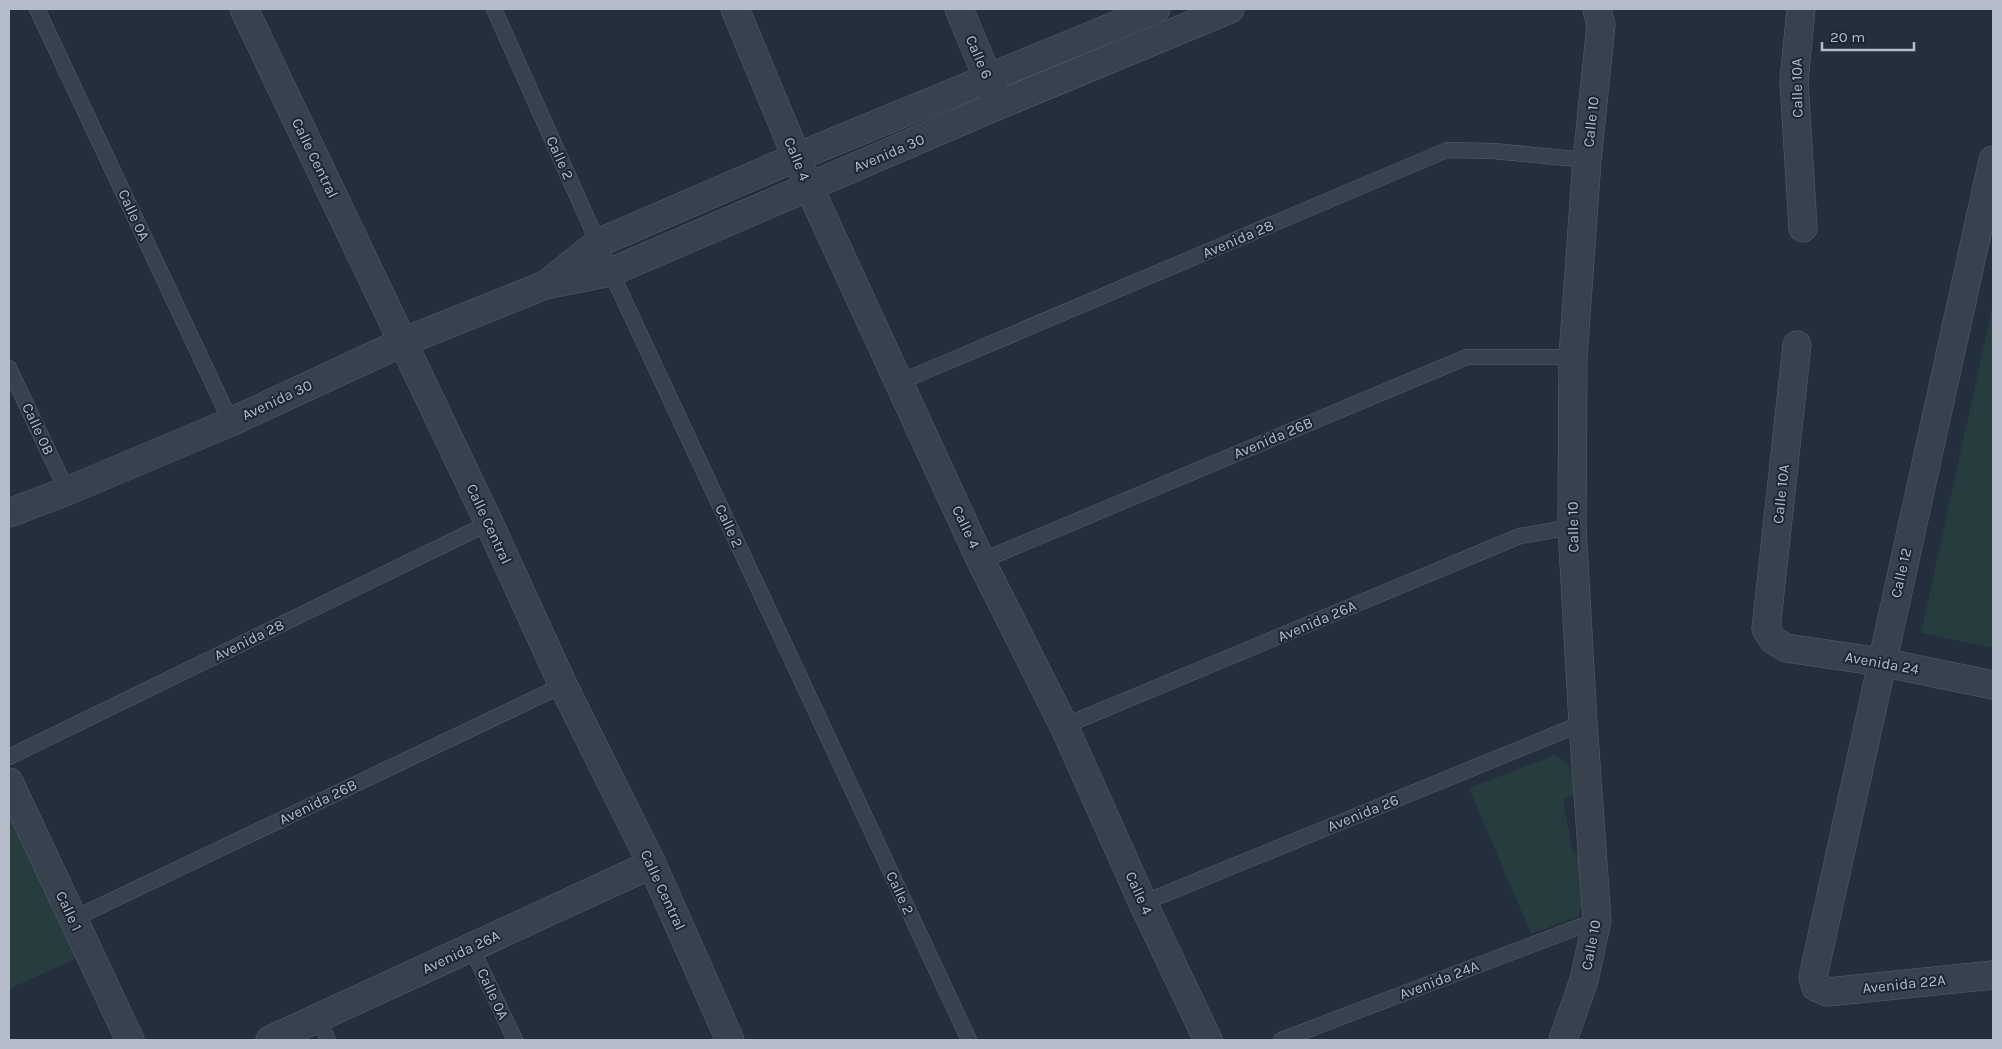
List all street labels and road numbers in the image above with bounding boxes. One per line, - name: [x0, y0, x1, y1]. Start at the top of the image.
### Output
- street label: Calle 6: [962, 32, 996, 82]
- street label: Calle 10A: [1787, 58, 1807, 118]
- street label: Calle 10: [1579, 96, 1603, 148]
- street label: Calle Central: [288, 115, 342, 201]
- street label: Avenida 30: [851, 130, 927, 176]
- street label: Calle 2: [542, 133, 578, 183]
- street label: Calle 4: [780, 135, 814, 184]
- street label: Calle 0A: [114, 186, 154, 244]
- street label: Avenida 28: [1200, 216, 1276, 262]
- street label: Avenida 30: [239, 376, 315, 424]
- street label: Calle 0B: [18, 400, 58, 458]
- street label: Avenida 26B: [1231, 413, 1315, 463]
- street label: Calle 10A: [1769, 463, 1793, 525]
- street label: Calle Central: [463, 481, 515, 567]
- street label: Calle 2: [711, 501, 747, 551]
- street label: Calle 10: [1564, 501, 1582, 553]
- street label: Calle 4: [948, 503, 984, 552]
- street label: Calle 12: [1887, 546, 1915, 600]
- street label: Avenida 26A: [1275, 596, 1359, 646]
- street label: Avenida 28: [211, 615, 287, 665]
- street label: Avenida 24: [1844, 648, 1921, 678]
- street label: Avenida 26B: [276, 775, 360, 829]
- street label: Avenida 26: [1325, 791, 1401, 835]
- street label: Calle Central: [637, 847, 689, 933]
- street label: Calle 2: [882, 868, 918, 918]
- street label: Calle 4: [1122, 869, 1157, 918]
- street label: Calle 1: [52, 888, 86, 934]
- street label: Calle 10: [1577, 918, 1605, 972]
- street label: Avenida 26A: [419, 926, 503, 978]
- street label: Avenida 24A: [1397, 957, 1482, 1003]
- street label: Calle 0A: [473, 965, 513, 1023]
- street label: Avenida 22A: [1861, 971, 1947, 997]

